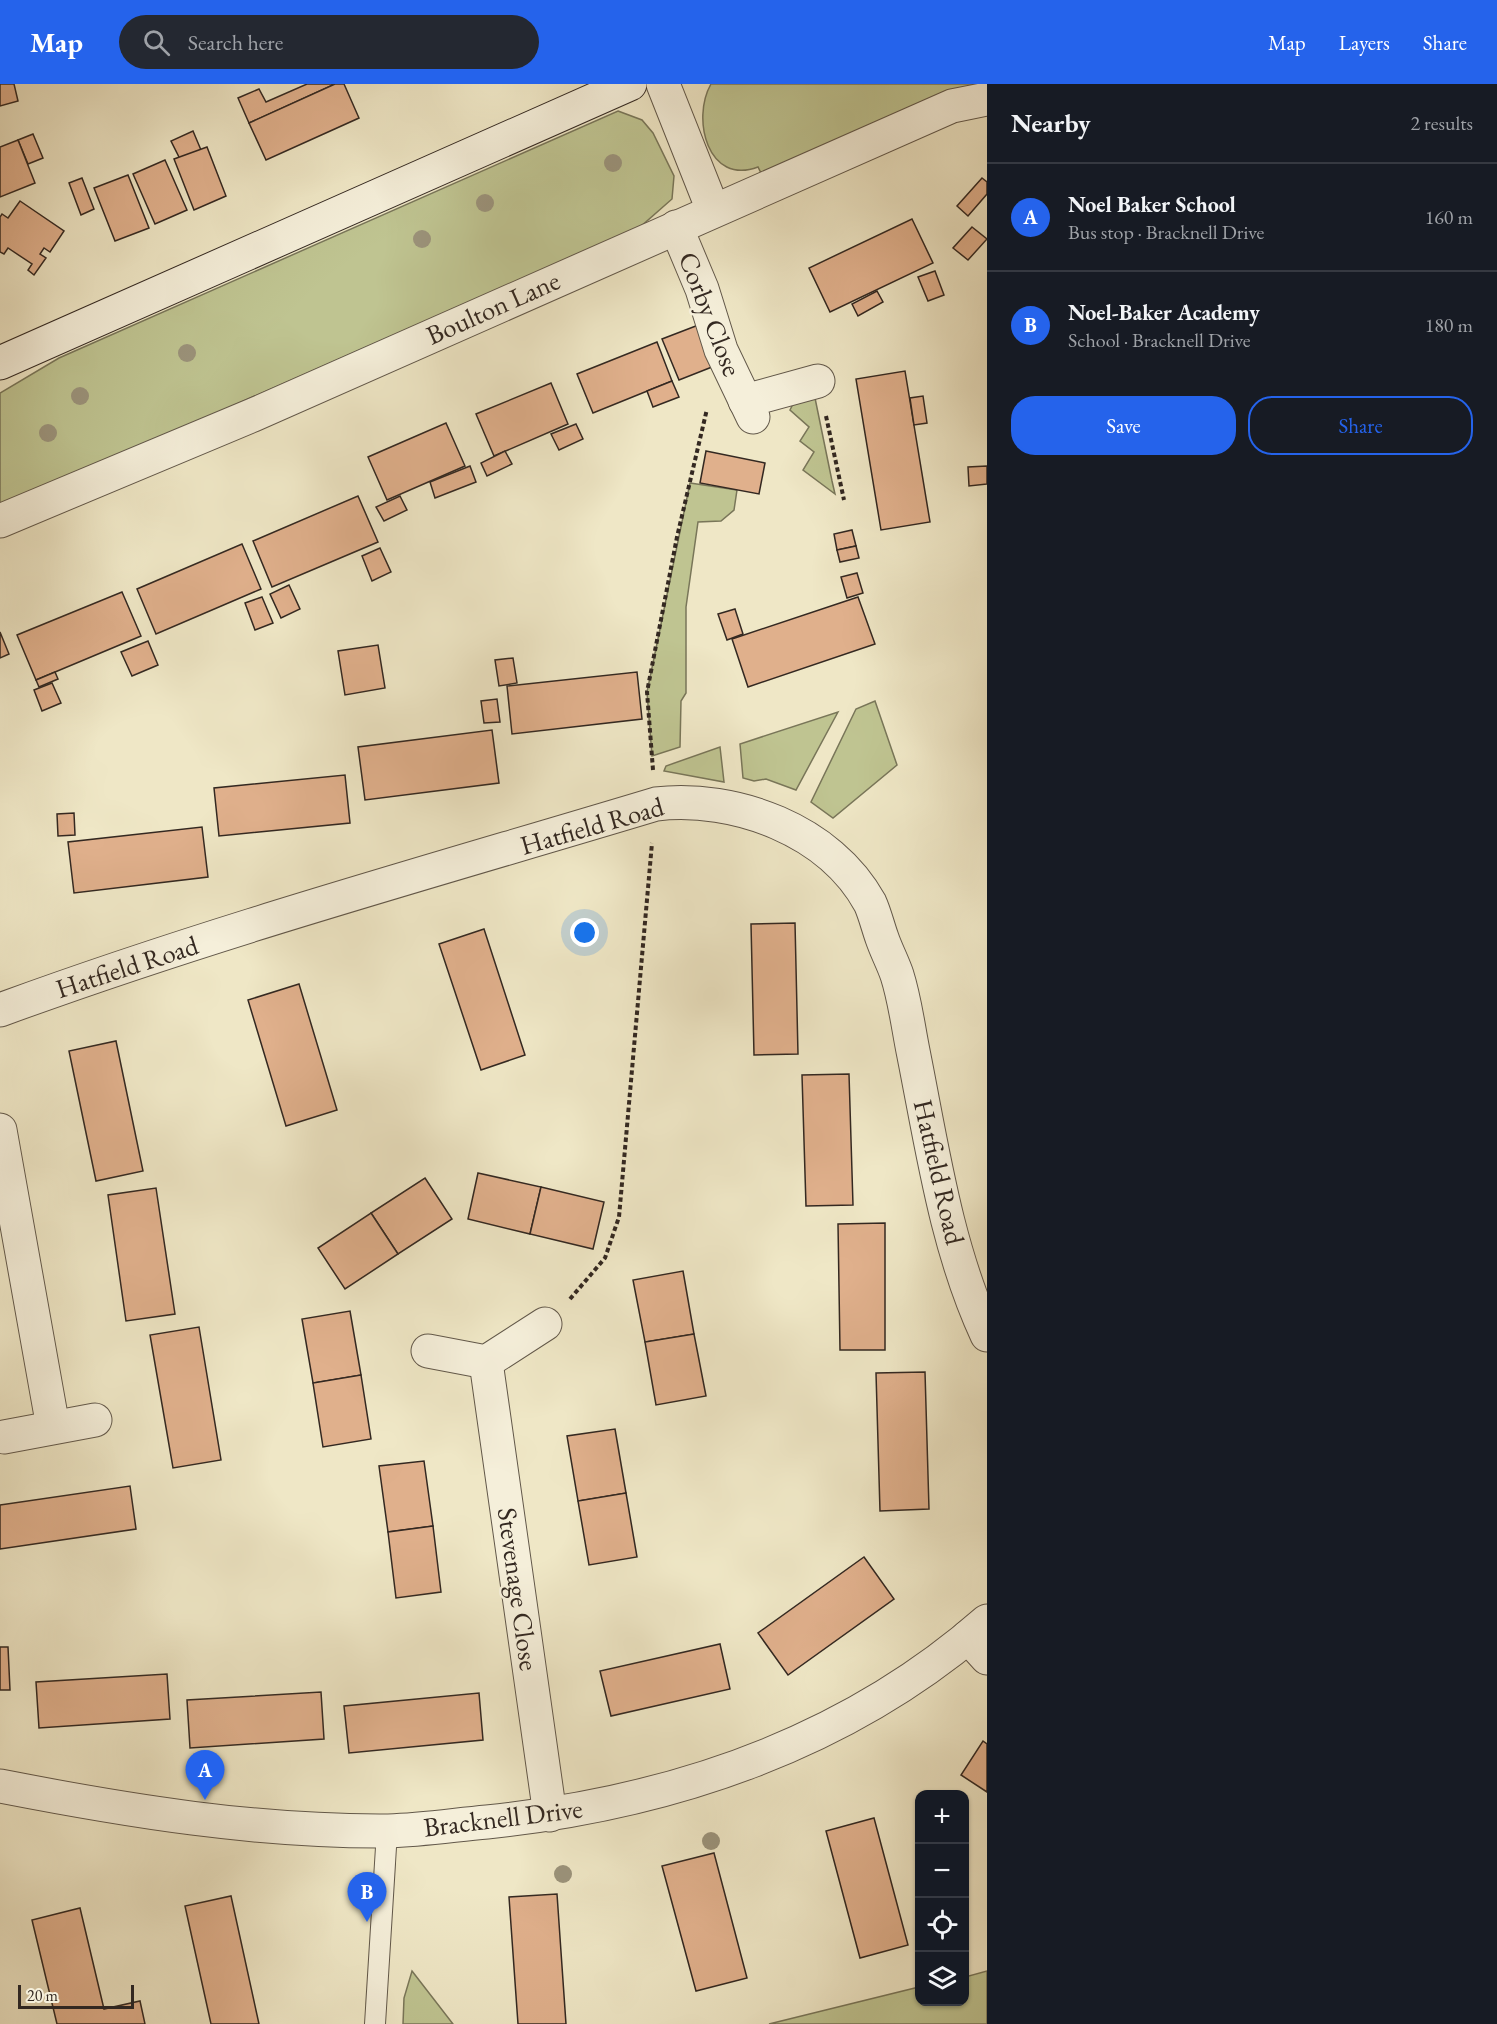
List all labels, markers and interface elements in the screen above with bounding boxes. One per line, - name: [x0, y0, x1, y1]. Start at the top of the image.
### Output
- search box: [119, 15, 539, 69]
- text: Map: [30, 24, 83, 60]
- icon: search: [140, 26, 173, 59]
- text: Search here: [188, 28, 283, 57]
- text: Map: [1268, 29, 1306, 56]
- text: Layers: [1339, 29, 1390, 56]
- text: Share: [1423, 29, 1467, 56]
- text: Nearby: [1011, 106, 1091, 140]
- text: 2 results: [1410, 110, 1473, 136]
- text: Noel Baker School: [1068, 190, 1236, 219]
- text: A: [1023, 204, 1038, 230]
- text: 160 m: [1425, 204, 1473, 230]
- text: Bus stop · Bracknell Drive: [1068, 219, 1264, 245]
- street label: Corby Close: [671, 247, 750, 381]
- street label: Boulton Lane: [420, 263, 565, 353]
- text: Noel-Baker Academy: [1068, 298, 1260, 327]
- text: B: [1024, 312, 1037, 338]
- text: 180 m: [1425, 312, 1473, 338]
- text: School · Bracknell Drive: [1068, 327, 1251, 353]
- button: Save: [1011, 396, 1236, 455]
- button: Share: [1248, 396, 1473, 455]
- street label: Hatfield Road: [516, 788, 668, 863]
- your location: [570, 918, 599, 947]
- street label: Hatfield Road: [51, 927, 203, 1006]
- street label: Hatfield Road: [906, 1096, 973, 1248]
- street label: Stevenage Close: [490, 1505, 547, 1673]
- pin: A: [186, 1750, 224, 1800]
- street label: Bracknell Drive: [421, 1790, 585, 1845]
- map controls: [915, 1790, 969, 2006]
- button: +: [915, 1790, 969, 1844]
- button: −: [915, 1844, 969, 1898]
- pin: B: [348, 1872, 386, 1922]
- button: locate: [915, 1898, 969, 1952]
- button: layers: [915, 1952, 969, 2006]
- scale bar: [18, 1982, 134, 2010]
- text: 20 m: [27, 1985, 58, 2006]

